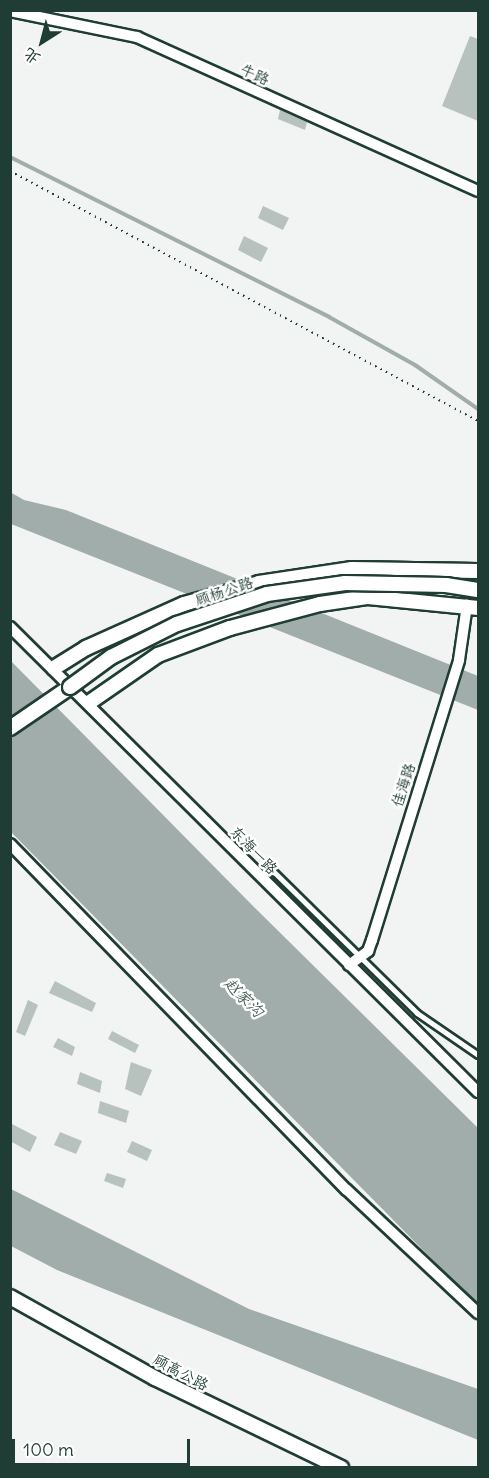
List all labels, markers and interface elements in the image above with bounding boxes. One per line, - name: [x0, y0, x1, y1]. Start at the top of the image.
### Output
- north arrow: [12, 12, 72, 72]
- text: 北: [19, 44, 44, 69]
- street label: 牛路: [238, 60, 272, 88]
- street label: 顾杨公路: [193, 573, 255, 609]
- street label: 佳海路: [387, 761, 419, 809]
- street label: 东海一路: [227, 822, 281, 878]
- water label: 赵家沟: [220, 973, 268, 1021]
- street label: 顾高公路: [150, 1350, 212, 1394]
- scale bar: [15, 1427, 194, 1465]
- text: 100 m: [23, 1438, 74, 1461]

